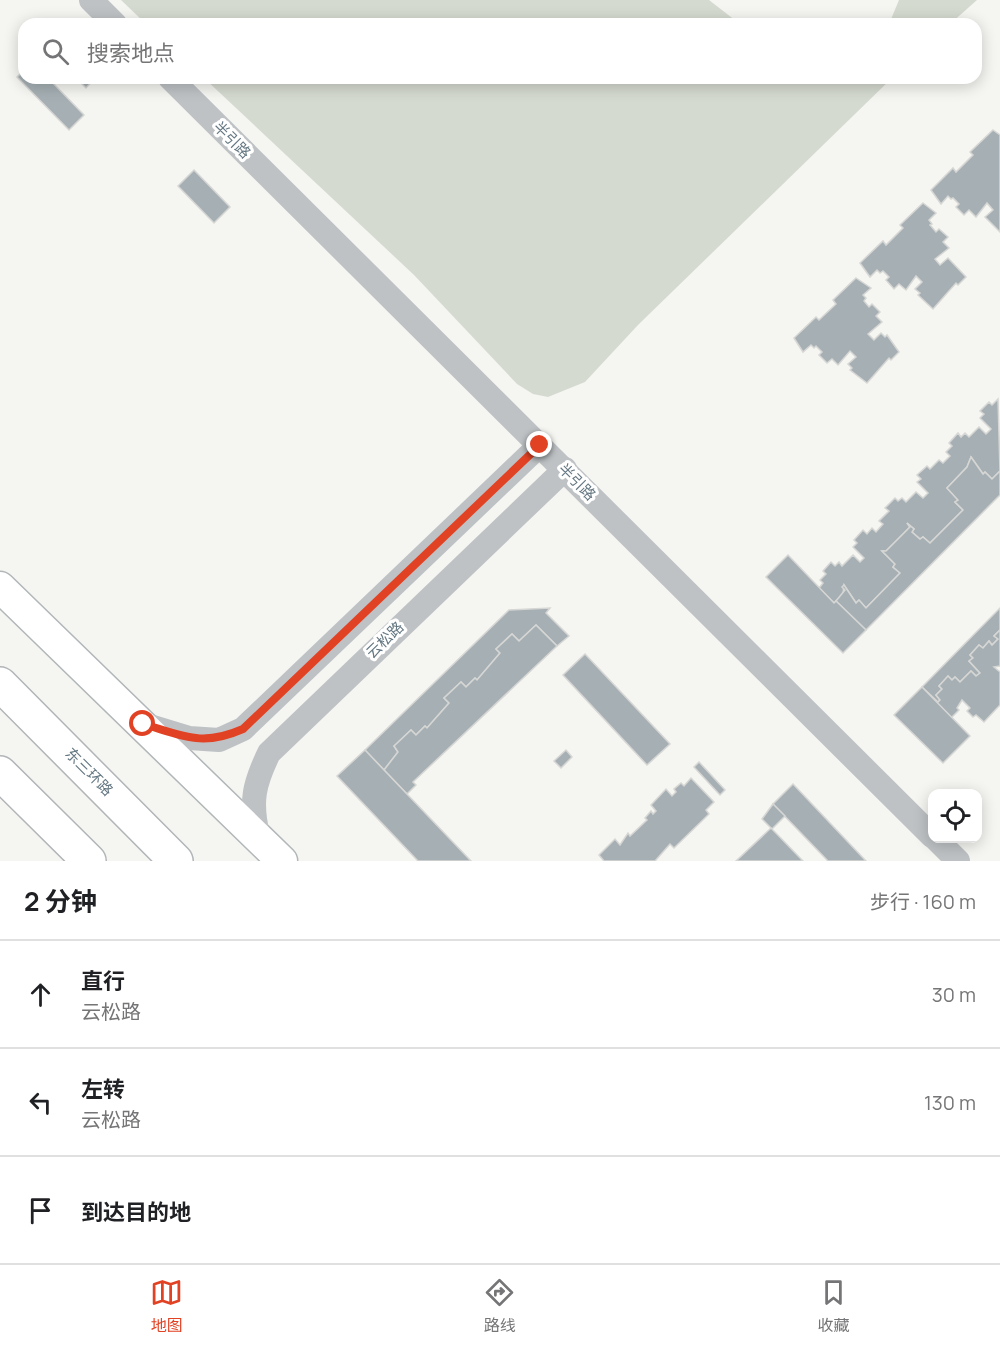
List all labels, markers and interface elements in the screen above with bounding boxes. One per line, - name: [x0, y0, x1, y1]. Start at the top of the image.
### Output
- search box: [18, 18, 982, 84]
- icon: search: [39, 35, 72, 68]
- text: 搜索地点: [87, 38, 175, 68]
- street label: 半引路: [209, 116, 256, 163]
- route end: [526, 431, 552, 457]
- street label: 半引路: [554, 458, 601, 505]
- street label: 云松路: [361, 616, 408, 663]
- route start: [129, 710, 155, 736]
- street label: 东三环路: [61, 743, 118, 800]
- map controls: [928, 789, 982, 843]
- button: locate: [928, 789, 982, 843]
- text: 2 分钟: [24, 883, 97, 919]
- text: 步行 · 160 m: [870, 888, 976, 915]
- text: 直行: [81, 966, 125, 996]
- icon: ahead: [24, 978, 57, 1011]
- text: 30 m: [932, 981, 976, 1008]
- text: 云松路: [81, 998, 141, 1025]
- text: 左转: [81, 1074, 125, 1104]
- icon: left: [24, 1086, 57, 1119]
- text: 130 m: [924, 1089, 976, 1116]
- text: 云松路: [81, 1106, 141, 1133]
- icon: arrive: [24, 1194, 57, 1227]
- text: 到达目的地: [81, 1197, 191, 1227]
- tab: 地图: [150, 1276, 183, 1336]
- tab: 路线: [483, 1276, 516, 1336]
- tab: 收藏: [817, 1276, 850, 1336]

